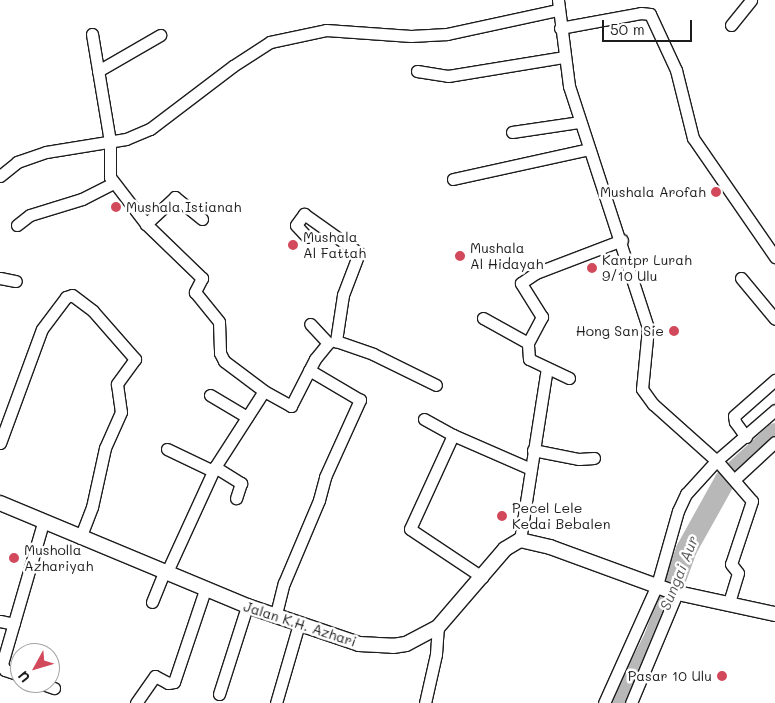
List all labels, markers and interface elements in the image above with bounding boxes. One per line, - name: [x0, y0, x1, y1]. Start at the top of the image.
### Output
- scale bar: [605, 10, 695, 42]
- text: 50 m: [610, 19, 645, 39]
- place label: Mushala Arofah: [600, 184, 706, 200]
- marker: Mushala Arofah: [710, 186, 722, 198]
- place label: Mushala Istianah: [126, 199, 241, 215]
- marker: Mushala Istianah: [110, 201, 122, 213]
- place label: Mushala Al Fattah: [303, 229, 366, 262]
- marker: Mushala Al Fattah: [287, 239, 299, 251]
- place label: Mushala Al Hidayah: [470, 240, 543, 272]
- marker: Mushala Al Hidayah: [454, 250, 466, 262]
- place label: Kantpr Lurah 9/10 Ulu: [602, 252, 692, 284]
- marker: Kantpr Lurah 9/10 Ulu: [586, 262, 598, 274]
- place label: Hong San Sie: [576, 323, 664, 339]
- marker: Hong San Sie: [668, 325, 680, 337]
- place label: Pecel Lele Kedai Bebalen: [512, 500, 610, 532]
- marker: Pecel Lele Kedai Bebalen: [496, 510, 508, 522]
- water label: Sungai Aur: [656, 533, 702, 613]
- place label: Musholla Azhariyah: [24, 542, 93, 574]
- marker: Musholla Azhariyah: [8, 552, 20, 564]
- street label: Jalan K.H. Azhari: [242, 598, 358, 650]
- north arrow: [10, 643, 60, 693]
- text: U: [13, 667, 34, 687]
- place label: Pasar 10 Ulu: [628, 668, 712, 684]
- marker: Pasar 10 Ulu: [716, 670, 728, 682]

